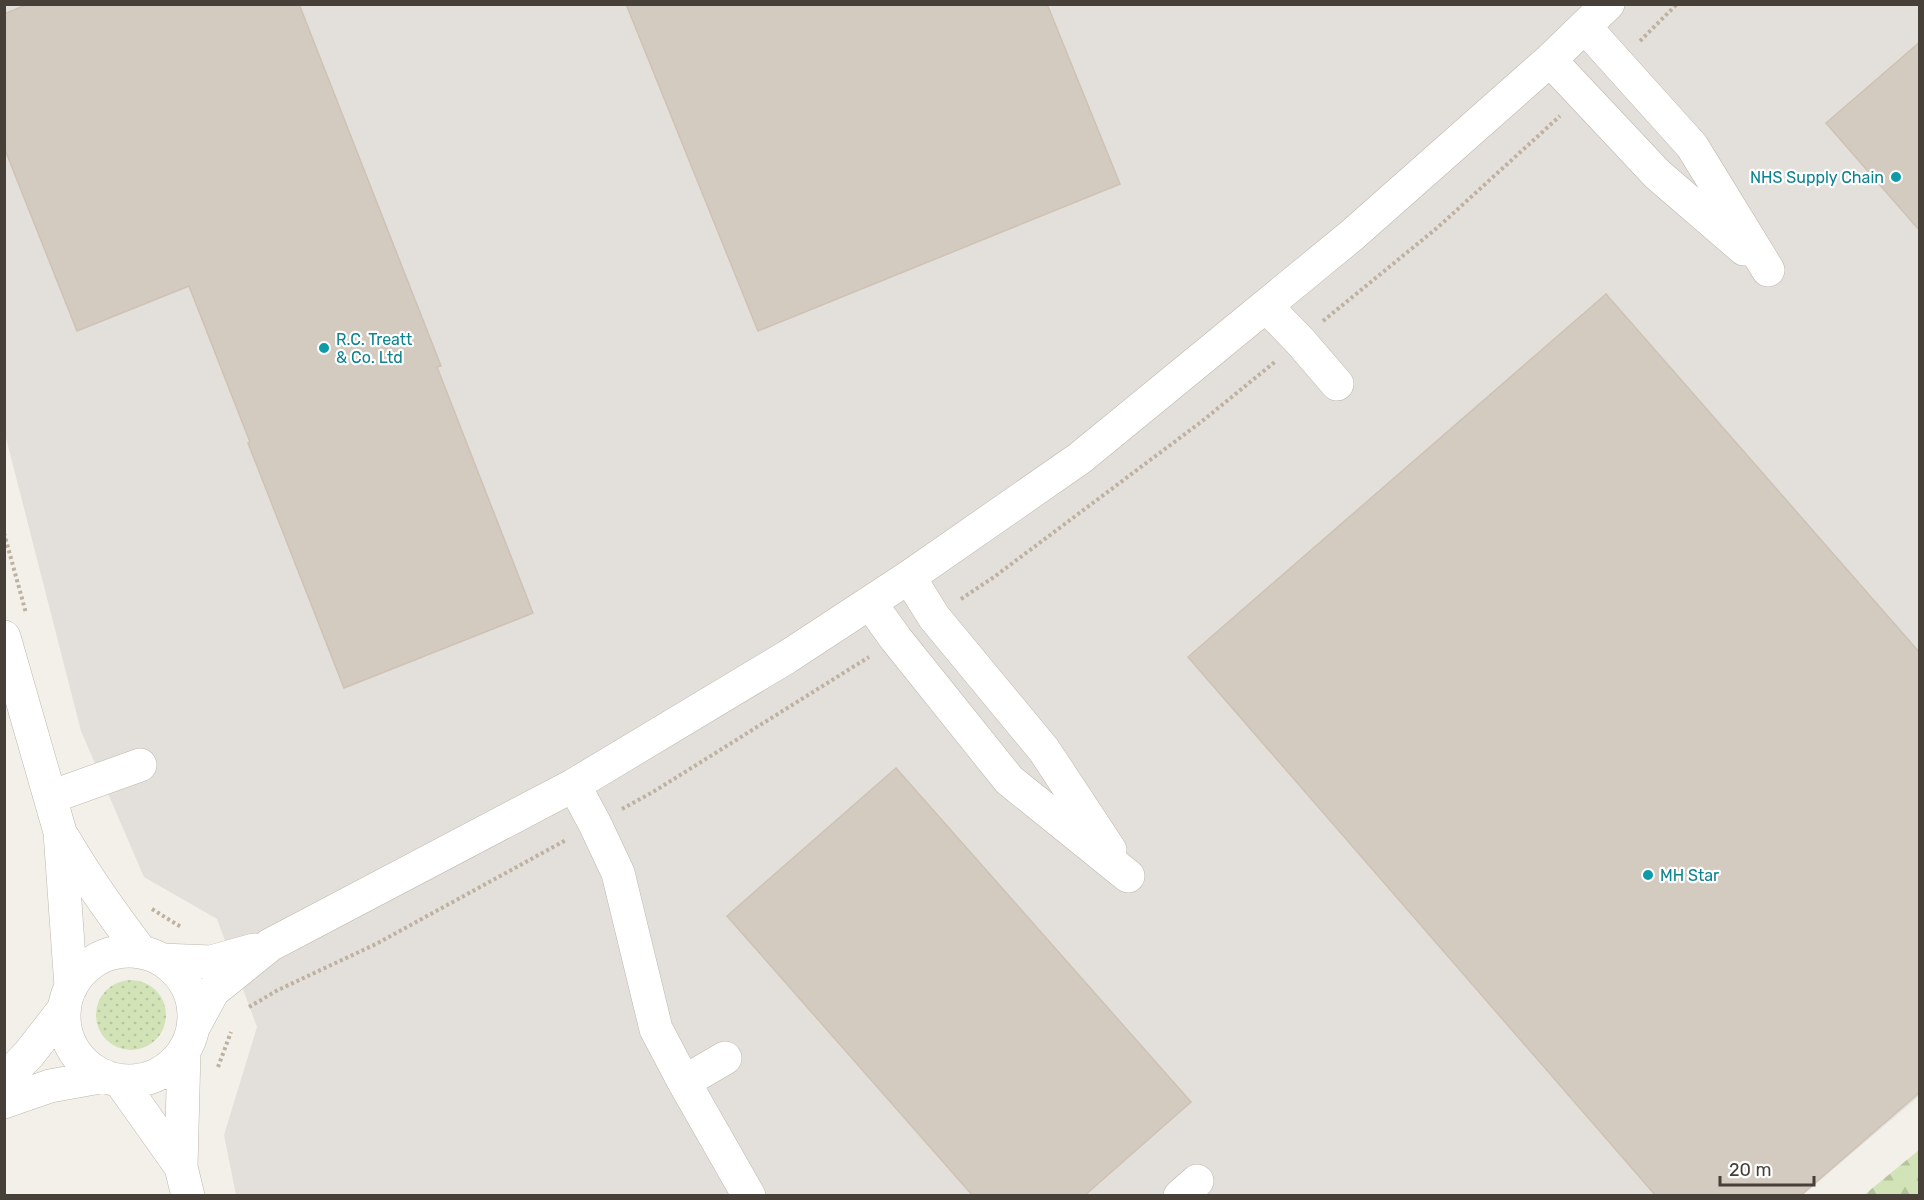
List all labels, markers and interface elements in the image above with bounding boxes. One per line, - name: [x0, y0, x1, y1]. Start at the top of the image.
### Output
- place label: NHS Supply Chain: [1750, 168, 1884, 187]
- marker: NHS Supply Chain: [1889, 170, 1903, 184]
- place label: R.C. Treatt & Co. Ltd: [336, 330, 412, 367]
- marker: R.C. Treatt & Co. Ltd: [317, 341, 331, 355]
- place label: MH Star: [1660, 866, 1719, 885]
- marker: MH Star: [1641, 868, 1655, 882]
- scale bar: [1720, 1149, 1814, 1187]
- text: 20 m: [1729, 1159, 1771, 1181]

